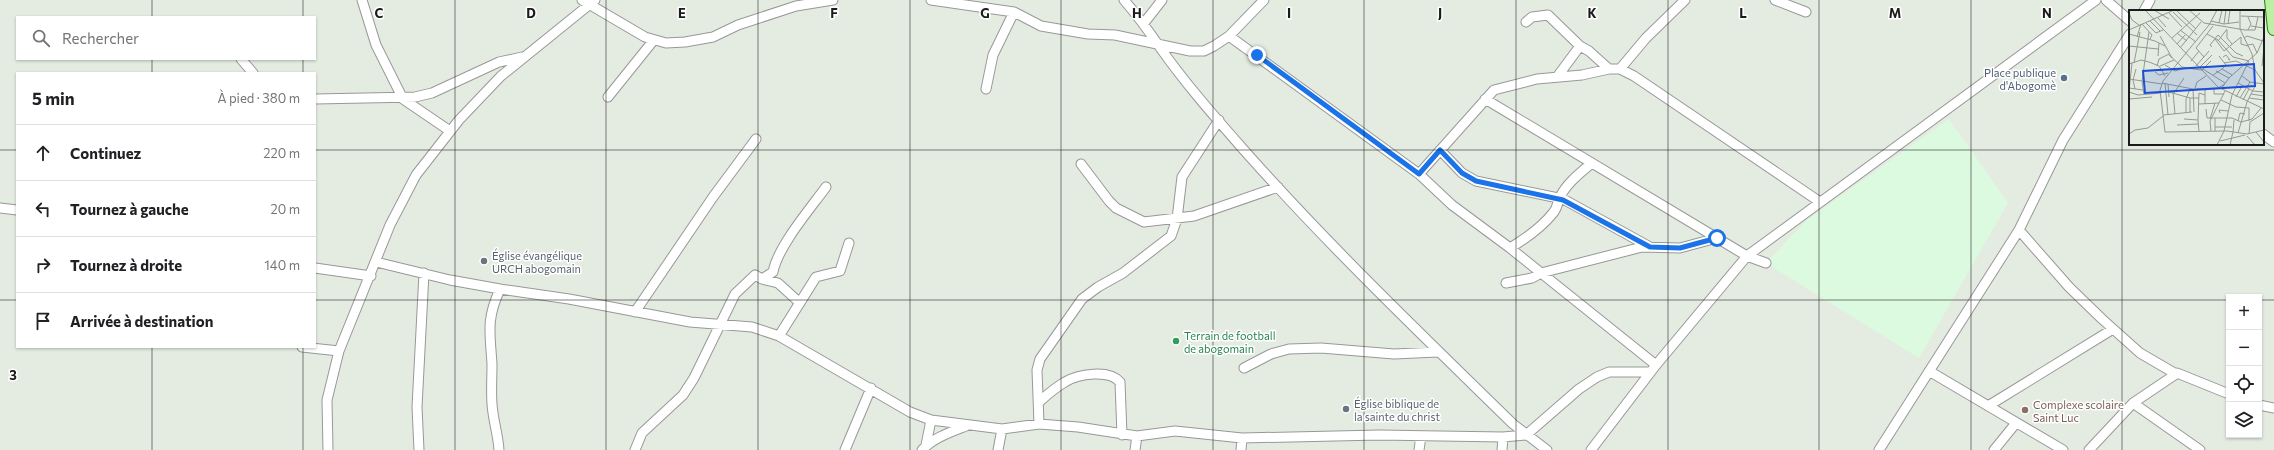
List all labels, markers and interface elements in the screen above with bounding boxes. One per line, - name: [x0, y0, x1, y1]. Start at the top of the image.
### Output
- text: C: [375, 5, 384, 21]
- text: D: [526, 5, 536, 21]
- text: E: [678, 5, 686, 21]
- text: F: [830, 5, 838, 21]
- text: G: [980, 5, 990, 21]
- text: H: [1132, 5, 1142, 21]
- text: I: [1287, 5, 1291, 21]
- text: J: [1438, 5, 1442, 21]
- text: K: [1587, 5, 1597, 21]
- text: L: [1739, 5, 1747, 21]
- text: M: [1889, 5, 1901, 21]
- text: N: [2042, 5, 2052, 21]
- inset map: [2129, 10, 2264, 145]
- search box: [16, 16, 316, 60]
- icon: search: [30, 27, 52, 49]
- text: Rechercher: [62, 29, 139, 47]
- route end: [1248, 46, 1266, 64]
- place label: Place publique d'Abogomè: [1984, 66, 2056, 92]
- marker: Place publique d'Abogomè: [2059, 73, 2069, 83]
- text: 5 min: [32, 88, 75, 109]
- text: À pied · 380 m: [217, 90, 300, 106]
- icon: ahead: [32, 142, 54, 164]
- text: Continuez: [70, 144, 141, 162]
- text: 220 m: [263, 145, 300, 161]
- icon: left: [32, 198, 54, 220]
- text: Tournez à gauche: [70, 200, 189, 218]
- text: 20 m: [271, 201, 300, 217]
- route start: [1708, 229, 1726, 247]
- place label: Église évangélique URCH abogomain: [492, 248, 582, 275]
- icon: right: [32, 254, 54, 276]
- text: Tournez à droite: [70, 256, 182, 274]
- marker: Église évangélique URCH abogomain: [479, 256, 489, 266]
- text: 140 m: [264, 257, 300, 273]
- map controls: [2226, 294, 2262, 438]
- button: +: [2226, 294, 2262, 330]
- icon: arrive: [32, 310, 54, 332]
- text: Arrivée à destination: [70, 312, 213, 330]
- place label: Terrain de football de abogomain: [1184, 329, 1275, 355]
- button: −: [2226, 330, 2262, 366]
- marker: Terrain de football de abogomain: [1171, 336, 1181, 346]
- button: locate: [2226, 366, 2262, 402]
- text: 3: [9, 367, 17, 383]
- place label: Église biblique de la sainte du christ: [1354, 396, 1440, 423]
- place label: Complexe scolaire Saint Luc: [2033, 398, 2124, 424]
- button: layers: [2226, 402, 2262, 438]
- marker: Église biblique de la sainte du christ: [1341, 404, 1351, 414]
- marker: Complexe scolaire Saint Luc: [2020, 405, 2030, 415]

